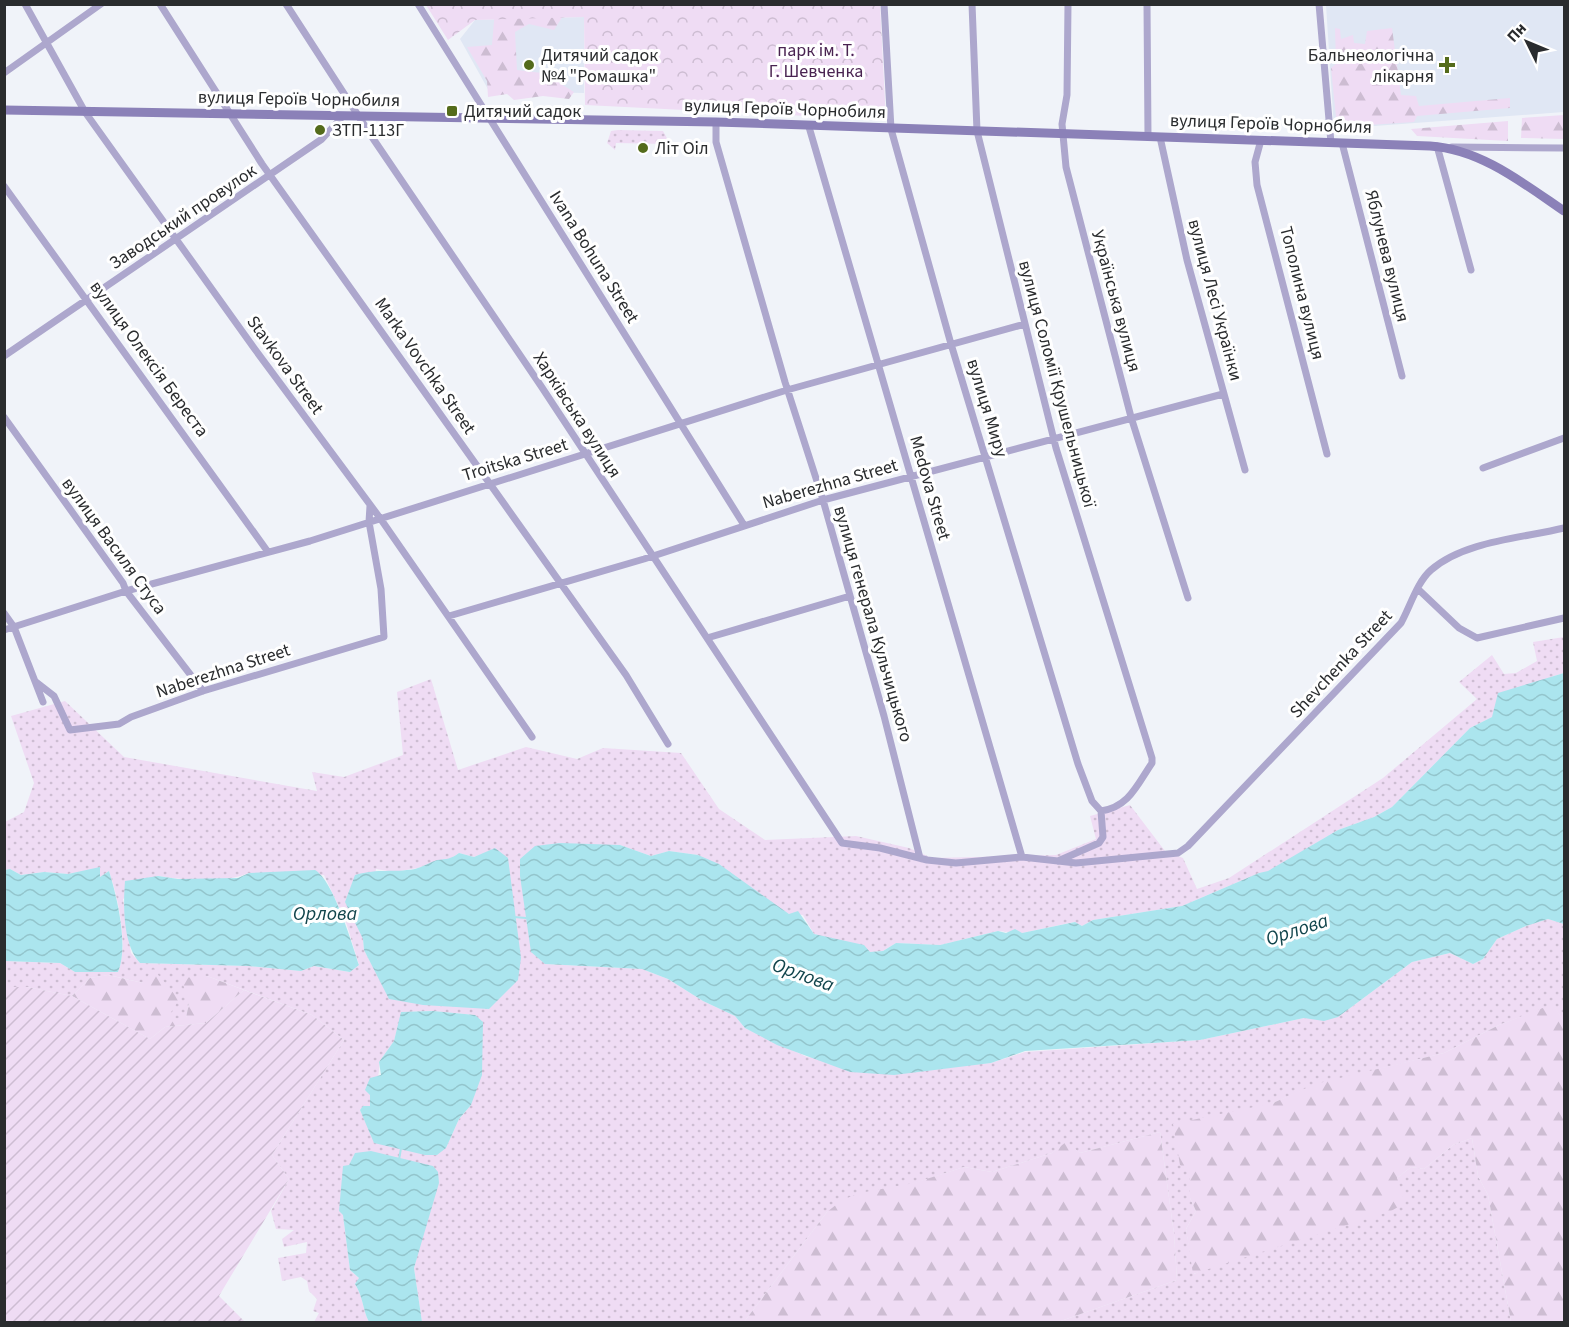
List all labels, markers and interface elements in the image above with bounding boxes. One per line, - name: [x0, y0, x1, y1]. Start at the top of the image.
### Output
- north arrow: [1497, 12, 1557, 72]
- text: Пн: [1502, 18, 1532, 47]
- park label: парк ім. Т. Г. Шевченка: [769, 38, 863, 84]
- place label: Дитячий садок №4 "Ромашка": [541, 43, 658, 89]
- place label: Бальнеологічна лікарня: [1308, 43, 1434, 89]
- marker: Бальнеологічна лікарня: [1438, 56, 1456, 74]
- marker: Дитячий садок №4 "Ромашка": [522, 58, 536, 72]
- street label: вулиця Героїв Чорнобиля: [198, 85, 400, 113]
- street label: вулиця Героїв Чорнобиля: [684, 93, 886, 125]
- place label: Дитячий садок: [464, 99, 581, 124]
- marker: Дитячий садок: [445, 104, 459, 118]
- street label: вулиця Героїв Чорнобиля: [1170, 108, 1372, 140]
- place label: ЗТП-113Г: [332, 118, 404, 143]
- marker: ЗТП-113Г: [313, 123, 327, 137]
- place label: Літ Оіл: [655, 136, 709, 161]
- marker: Літ Оіл: [636, 141, 650, 155]
- street label: Заводський провулок: [104, 158, 262, 276]
- street label: Ivana Bohuna Street: [543, 186, 645, 328]
- street label: Яблунева вулиця: [1359, 187, 1415, 325]
- street label: вулиця Лесі Українки: [1181, 216, 1249, 384]
- street label: Тополина вулиця: [1273, 224, 1331, 362]
- street label: Українська вулиця: [1085, 227, 1147, 375]
- street label: вулиця Соломії Крушельницької: [1012, 258, 1102, 511]
- street label: вулиця Олексія Береста: [84, 276, 214, 442]
- street label: Marka Vovchka Street: [368, 293, 482, 439]
- street label: Stavkova Street: [241, 311, 329, 419]
- street label: Харківська вулиця: [527, 347, 627, 483]
- street label: вулиця Миру: [960, 356, 1014, 461]
- street label: Troitska Street: [459, 432, 571, 488]
- street label: Medova Street: [903, 433, 957, 543]
- street label: Naberezhna Street: [759, 453, 901, 515]
- street label: вулиця Василя Стуса: [56, 472, 172, 620]
- street label: вулиця генерала Кульчицького: [827, 503, 919, 745]
- street label: Shevchenka Street: [1284, 604, 1398, 724]
- street label: Naberezhna Street: [153, 638, 293, 704]
- water label: Орлова: [293, 900, 357, 928]
- water label: Орлова: [1262, 907, 1332, 953]
- water label: Орлова: [768, 951, 838, 999]

